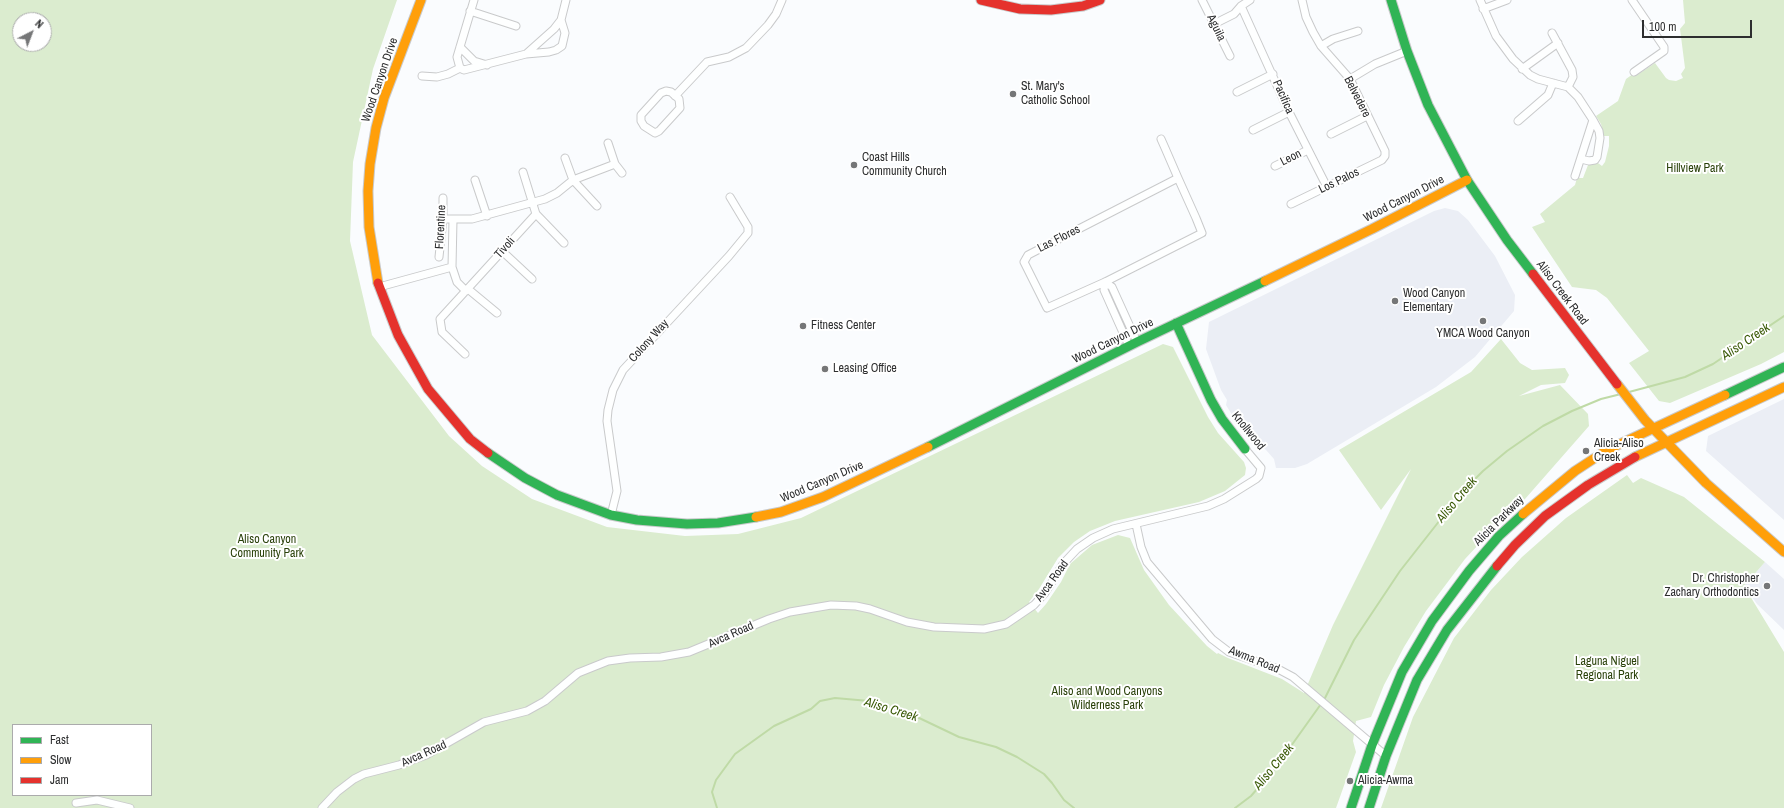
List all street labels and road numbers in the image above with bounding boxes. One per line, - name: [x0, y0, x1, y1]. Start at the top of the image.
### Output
- street label: Aguila: [1203, 12, 1229, 44]
- street label: Wood Canyon Drive: [359, 36, 401, 124]
- street label: Belvedere: [1341, 74, 1373, 120]
- street label: Pacifica: [1269, 78, 1297, 116]
- street label: Leon: [1278, 147, 1304, 169]
- street label: Los Palos: [1316, 165, 1362, 197]
- street label: Wood Canyon Drive: [1361, 173, 1447, 225]
- street label: Florentine: [433, 205, 449, 249]
- street label: Las Flores: [1035, 222, 1083, 256]
- street label: Tivoli: [492, 234, 518, 262]
- street label: Aliso Creek Road: [1533, 258, 1591, 328]
- street label: Wood Canyon Drive: [1070, 315, 1156, 367]
- street label: Colony Way: [626, 317, 672, 365]
- street label: Knollwood: [1228, 409, 1268, 453]
- street label: Wood Canyon Drive: [778, 458, 866, 506]
- street label: Alicia Parkway: [1471, 493, 1527, 549]
- street label: Avca Road: [1032, 557, 1072, 605]
- street label: Avca Road: [706, 619, 756, 651]
- street label: Awma Road: [1227, 643, 1281, 677]
- street label: Avca Road: [399, 738, 449, 770]

